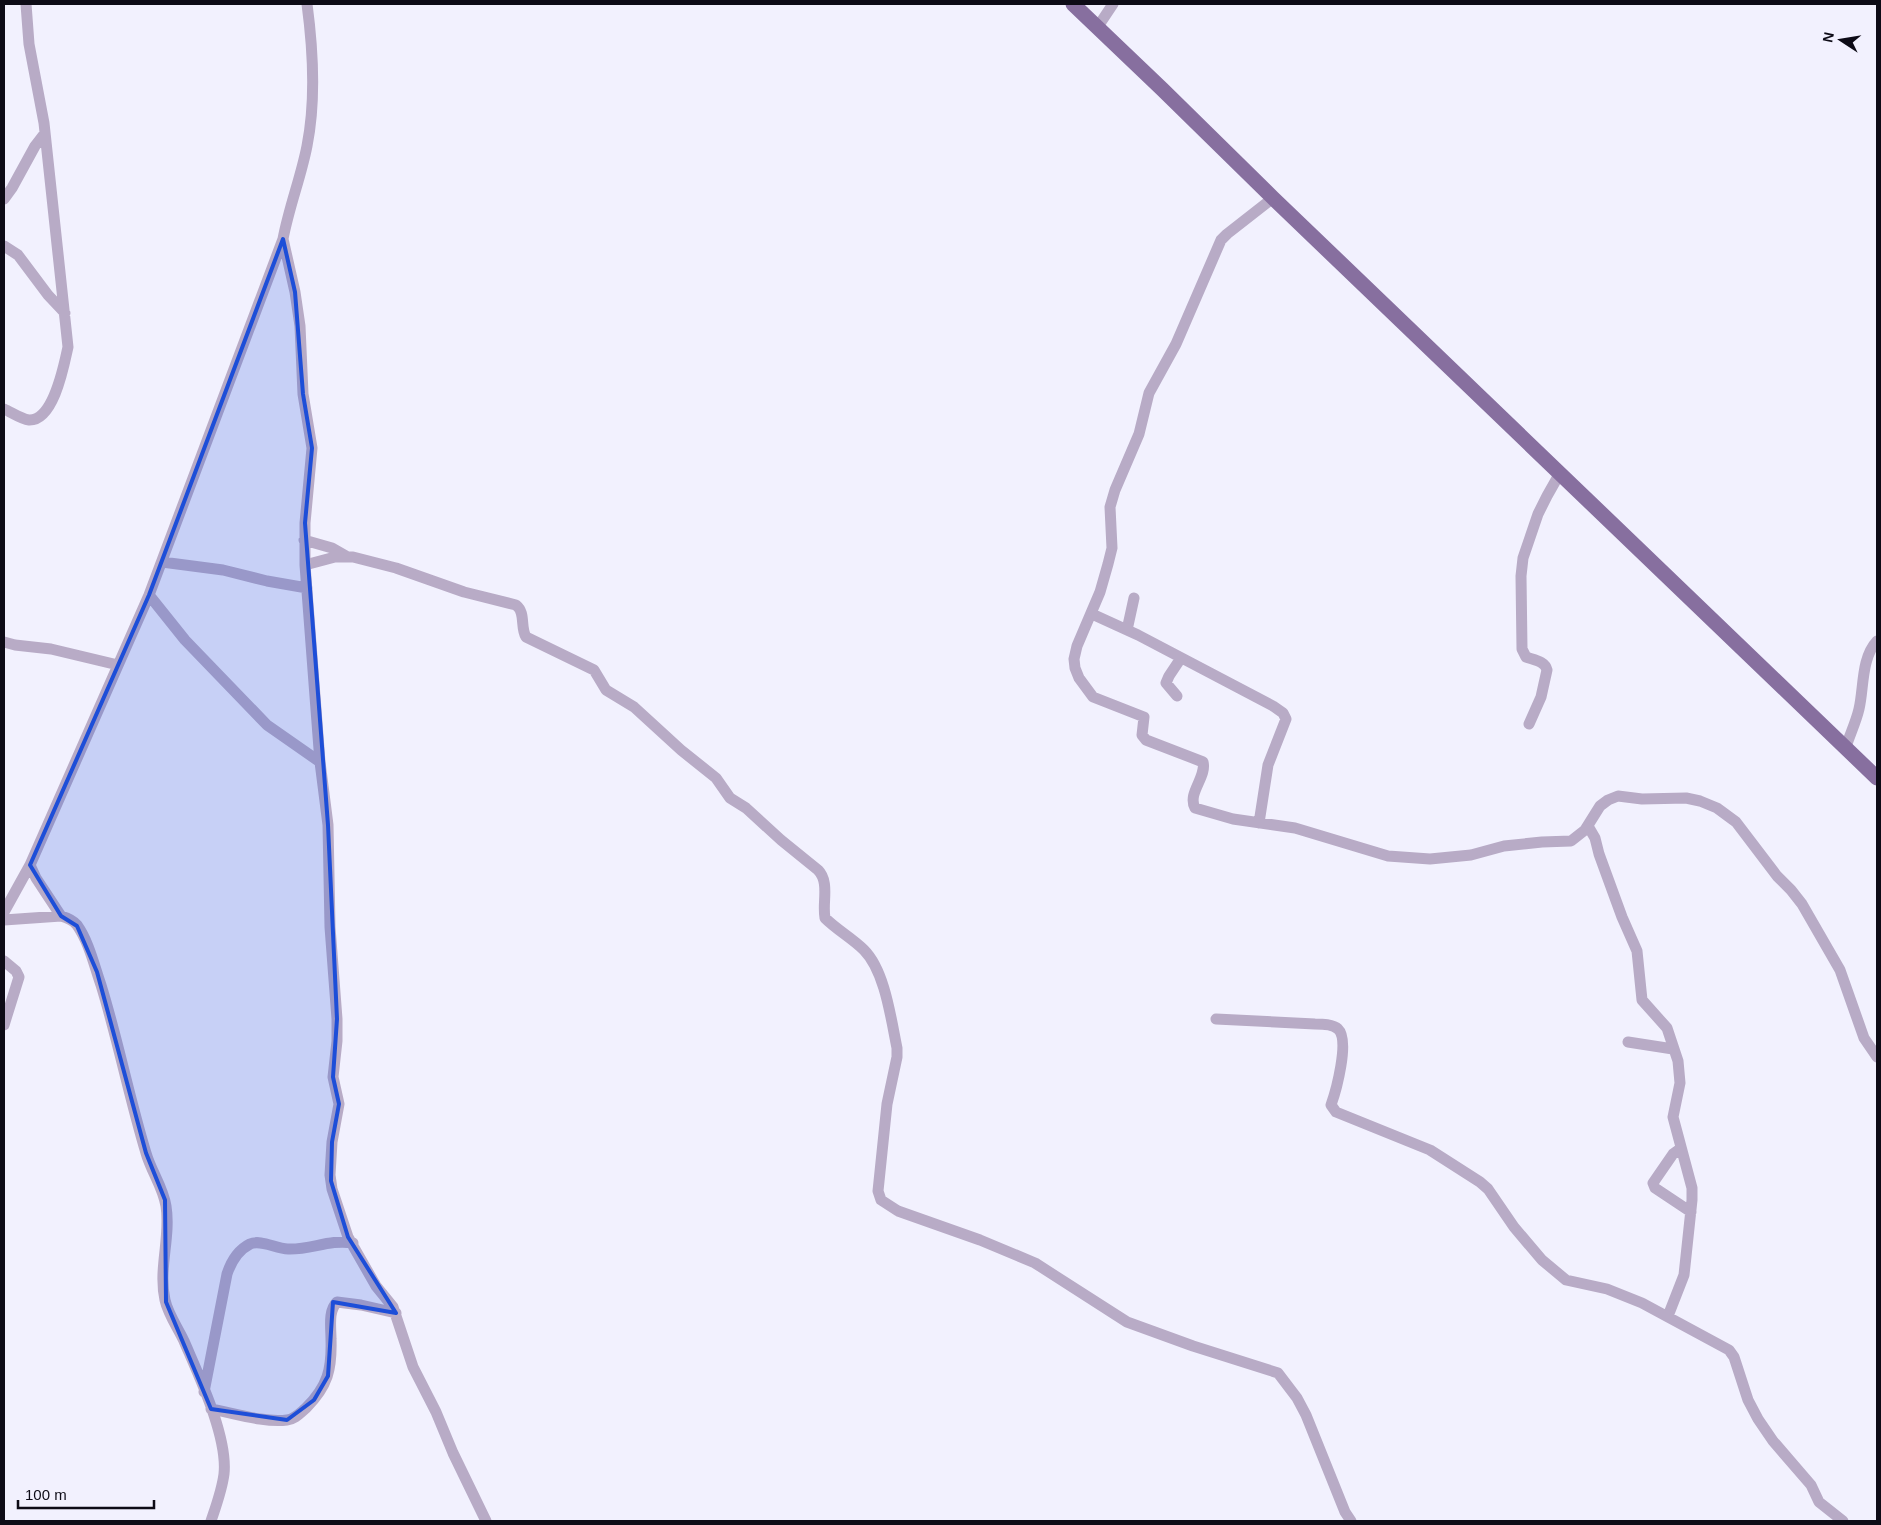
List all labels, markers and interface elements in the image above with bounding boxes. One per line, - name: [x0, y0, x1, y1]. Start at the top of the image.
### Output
- north arrow: [1816, 15, 1866, 65]
- text: N: [1819, 31, 1837, 44]
- scale bar: [18, 1478, 154, 1510]
- text: 100 m: [25, 1486, 67, 1503]

